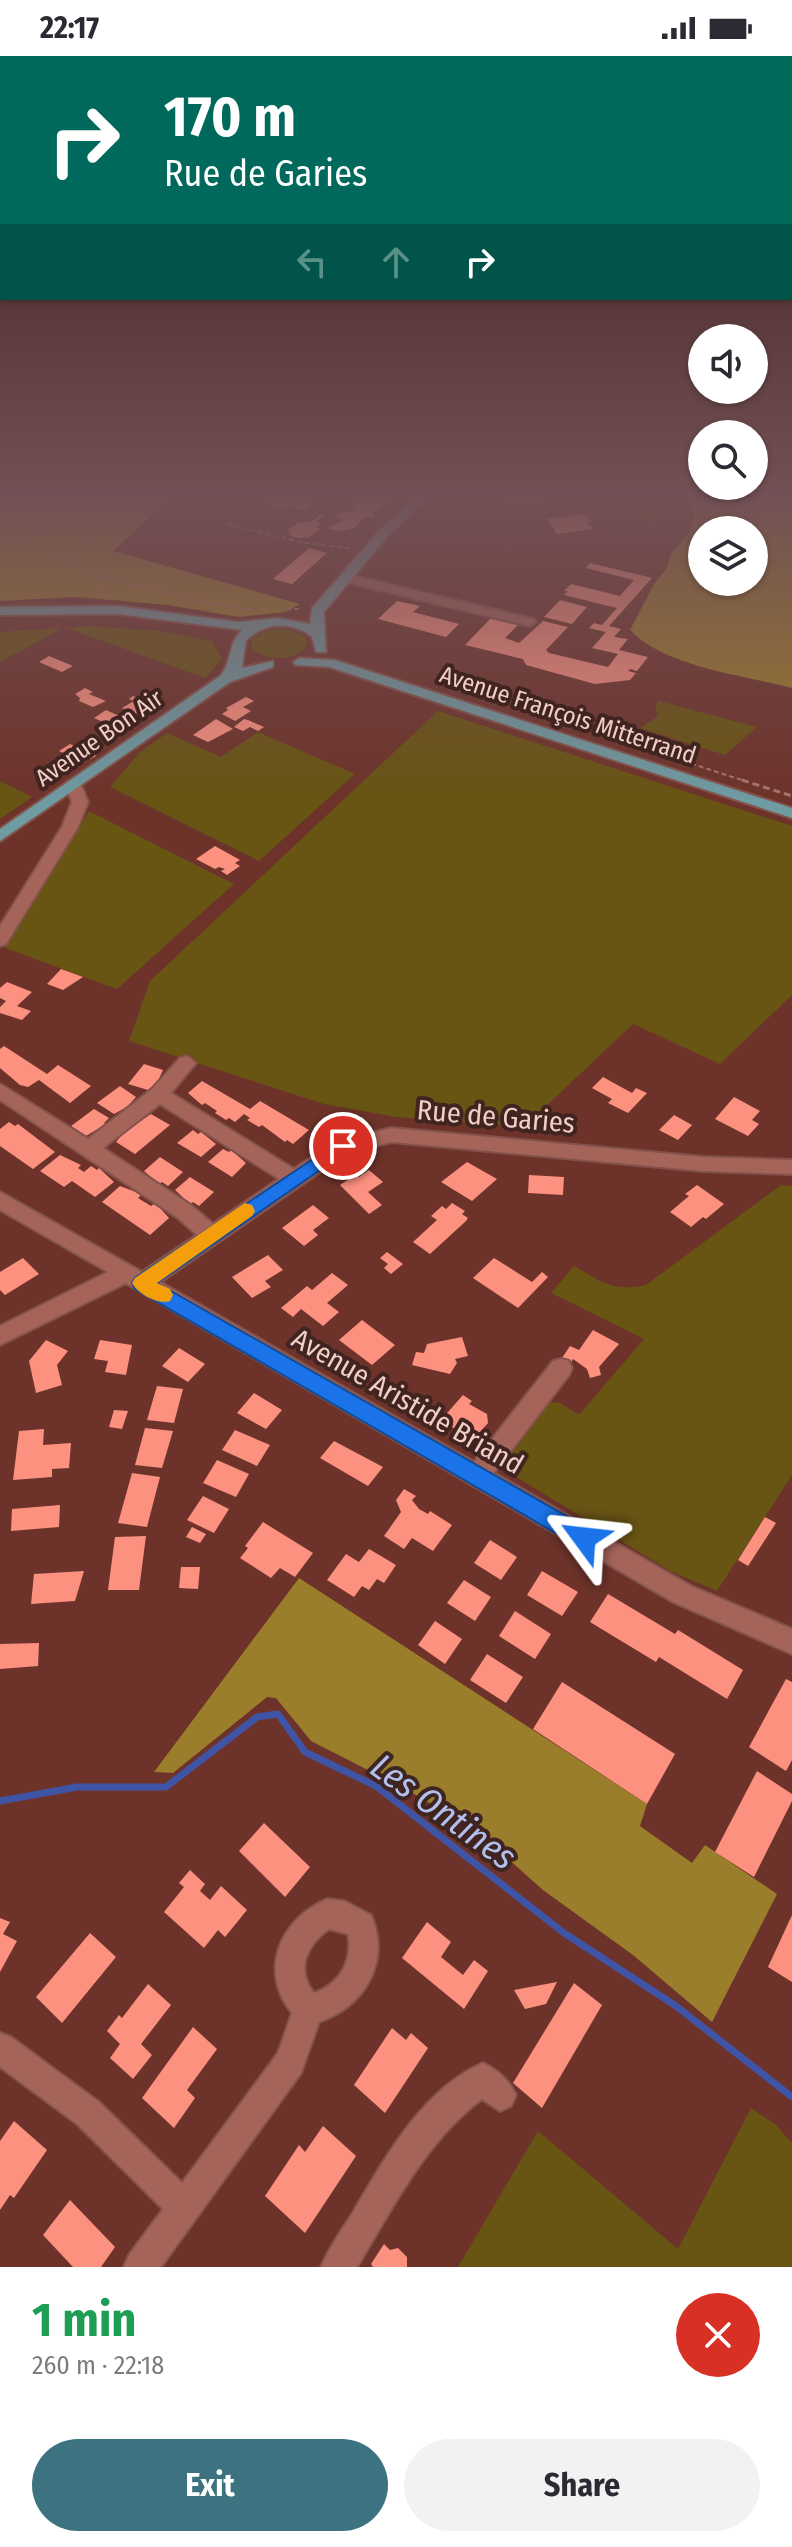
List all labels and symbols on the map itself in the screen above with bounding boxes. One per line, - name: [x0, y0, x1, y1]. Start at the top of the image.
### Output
- street label: Avenue François Mitterrand: [436, 660, 700, 770]
- street label: Avenue Bon Air: [30, 683, 169, 792]
- street label: Rue de Garies: [416, 1093, 576, 1140]
- pin: [309, 1112, 377, 1180]
- street label: Avenue Aristide Briand: [286, 1322, 529, 1481]
- position arrow: [542, 1496, 626, 1580]
- water label: Les Ontines: [362, 1744, 525, 1879]

